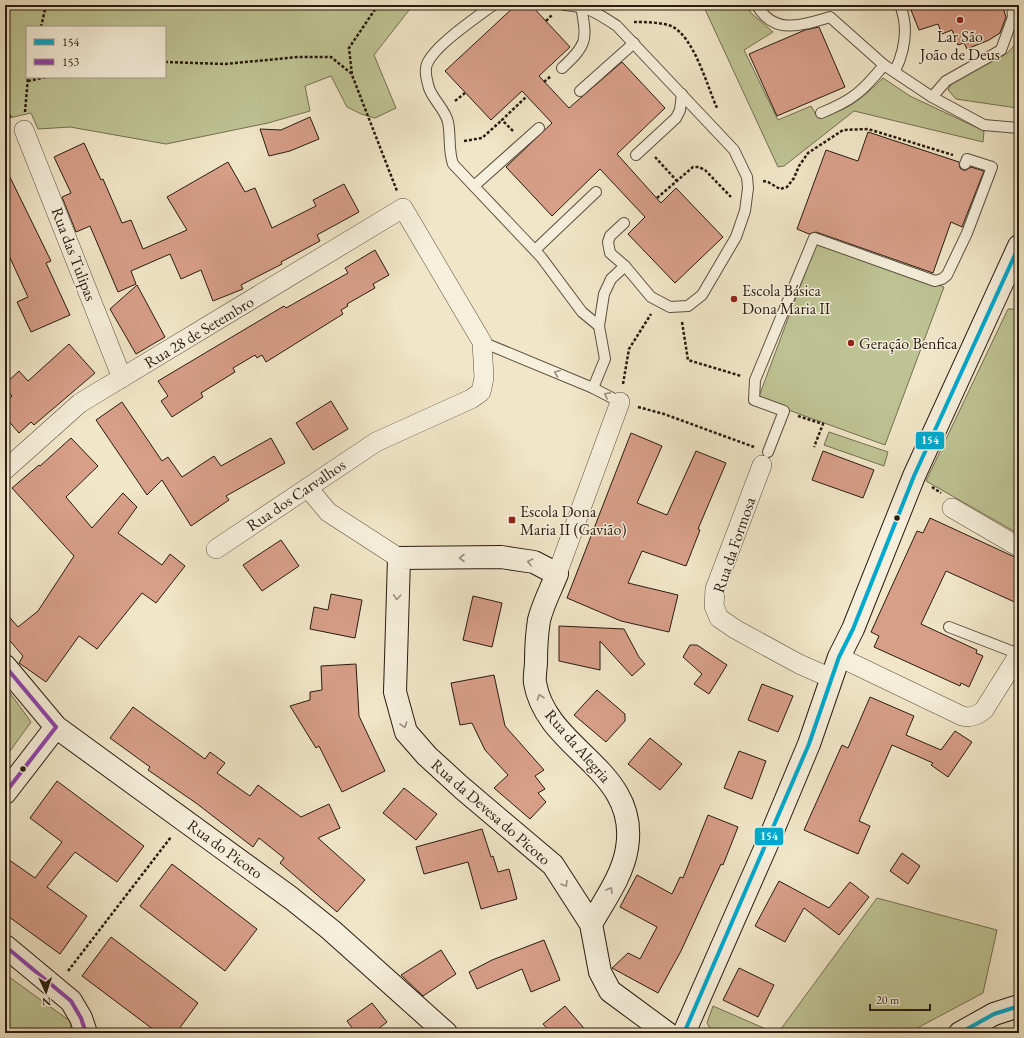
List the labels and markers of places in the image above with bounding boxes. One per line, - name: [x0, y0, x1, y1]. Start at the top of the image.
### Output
- marker: Lar São João de Deus: [955, 15, 965, 25]
- place label: Lar São João de Deus: [918, 26, 1000, 65]
- place label: Escola Básica Dona Maria II: [742, 280, 831, 319]
- marker: Escola Básica Dona Maria II: [729, 294, 739, 304]
- place label: Geração Benfica: [859, 333, 958, 354]
- marker: Geração Benfica: [846, 338, 856, 348]
- place label: Escola Dona Maria II (Gavião): [520, 501, 626, 540]
- unlabelled marker: [892, 513, 902, 523]
- marker: Escola Dona Maria II (Gavião): [507, 515, 517, 525]
- unlabelled marker: [18, 764, 28, 774]

